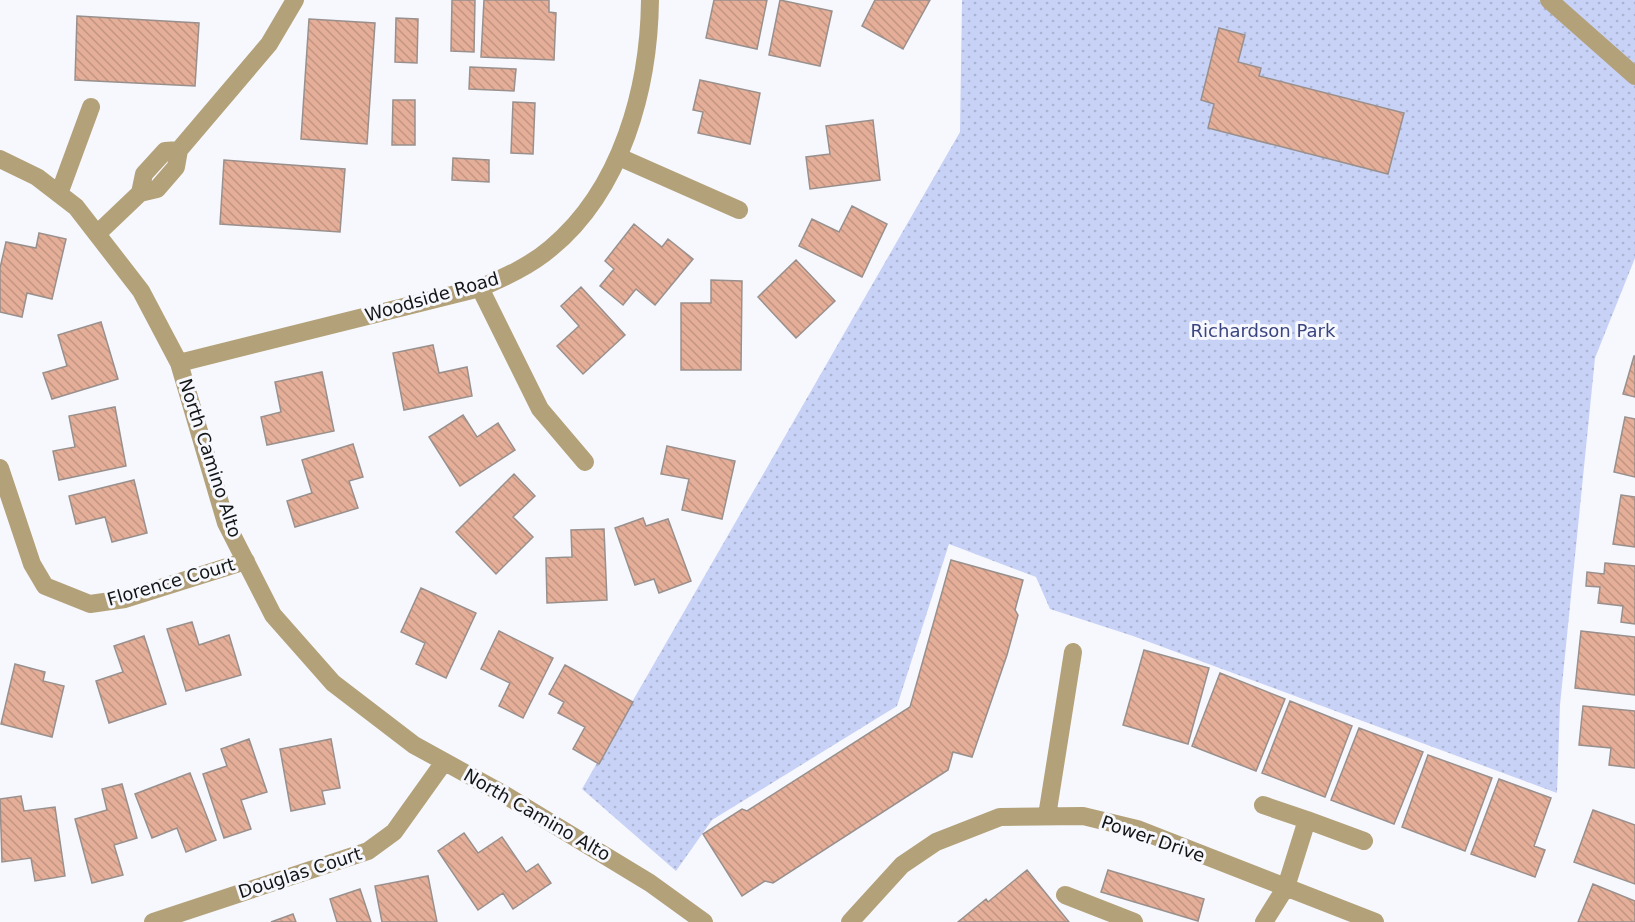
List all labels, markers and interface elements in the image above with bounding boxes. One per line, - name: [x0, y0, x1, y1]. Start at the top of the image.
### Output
- street label: Woodside Road: [363, 267, 501, 326]
- park label: Richardson Park: [1191, 320, 1336, 341]
- street label: North Camino Alto: [175, 376, 246, 540]
- street label: Florence Court: [105, 553, 237, 610]
- street label: North Camino Alto: [460, 764, 614, 865]
- street label: Power Drive: [1099, 811, 1208, 866]
- street label: Douglas Court: [236, 843, 364, 902]

